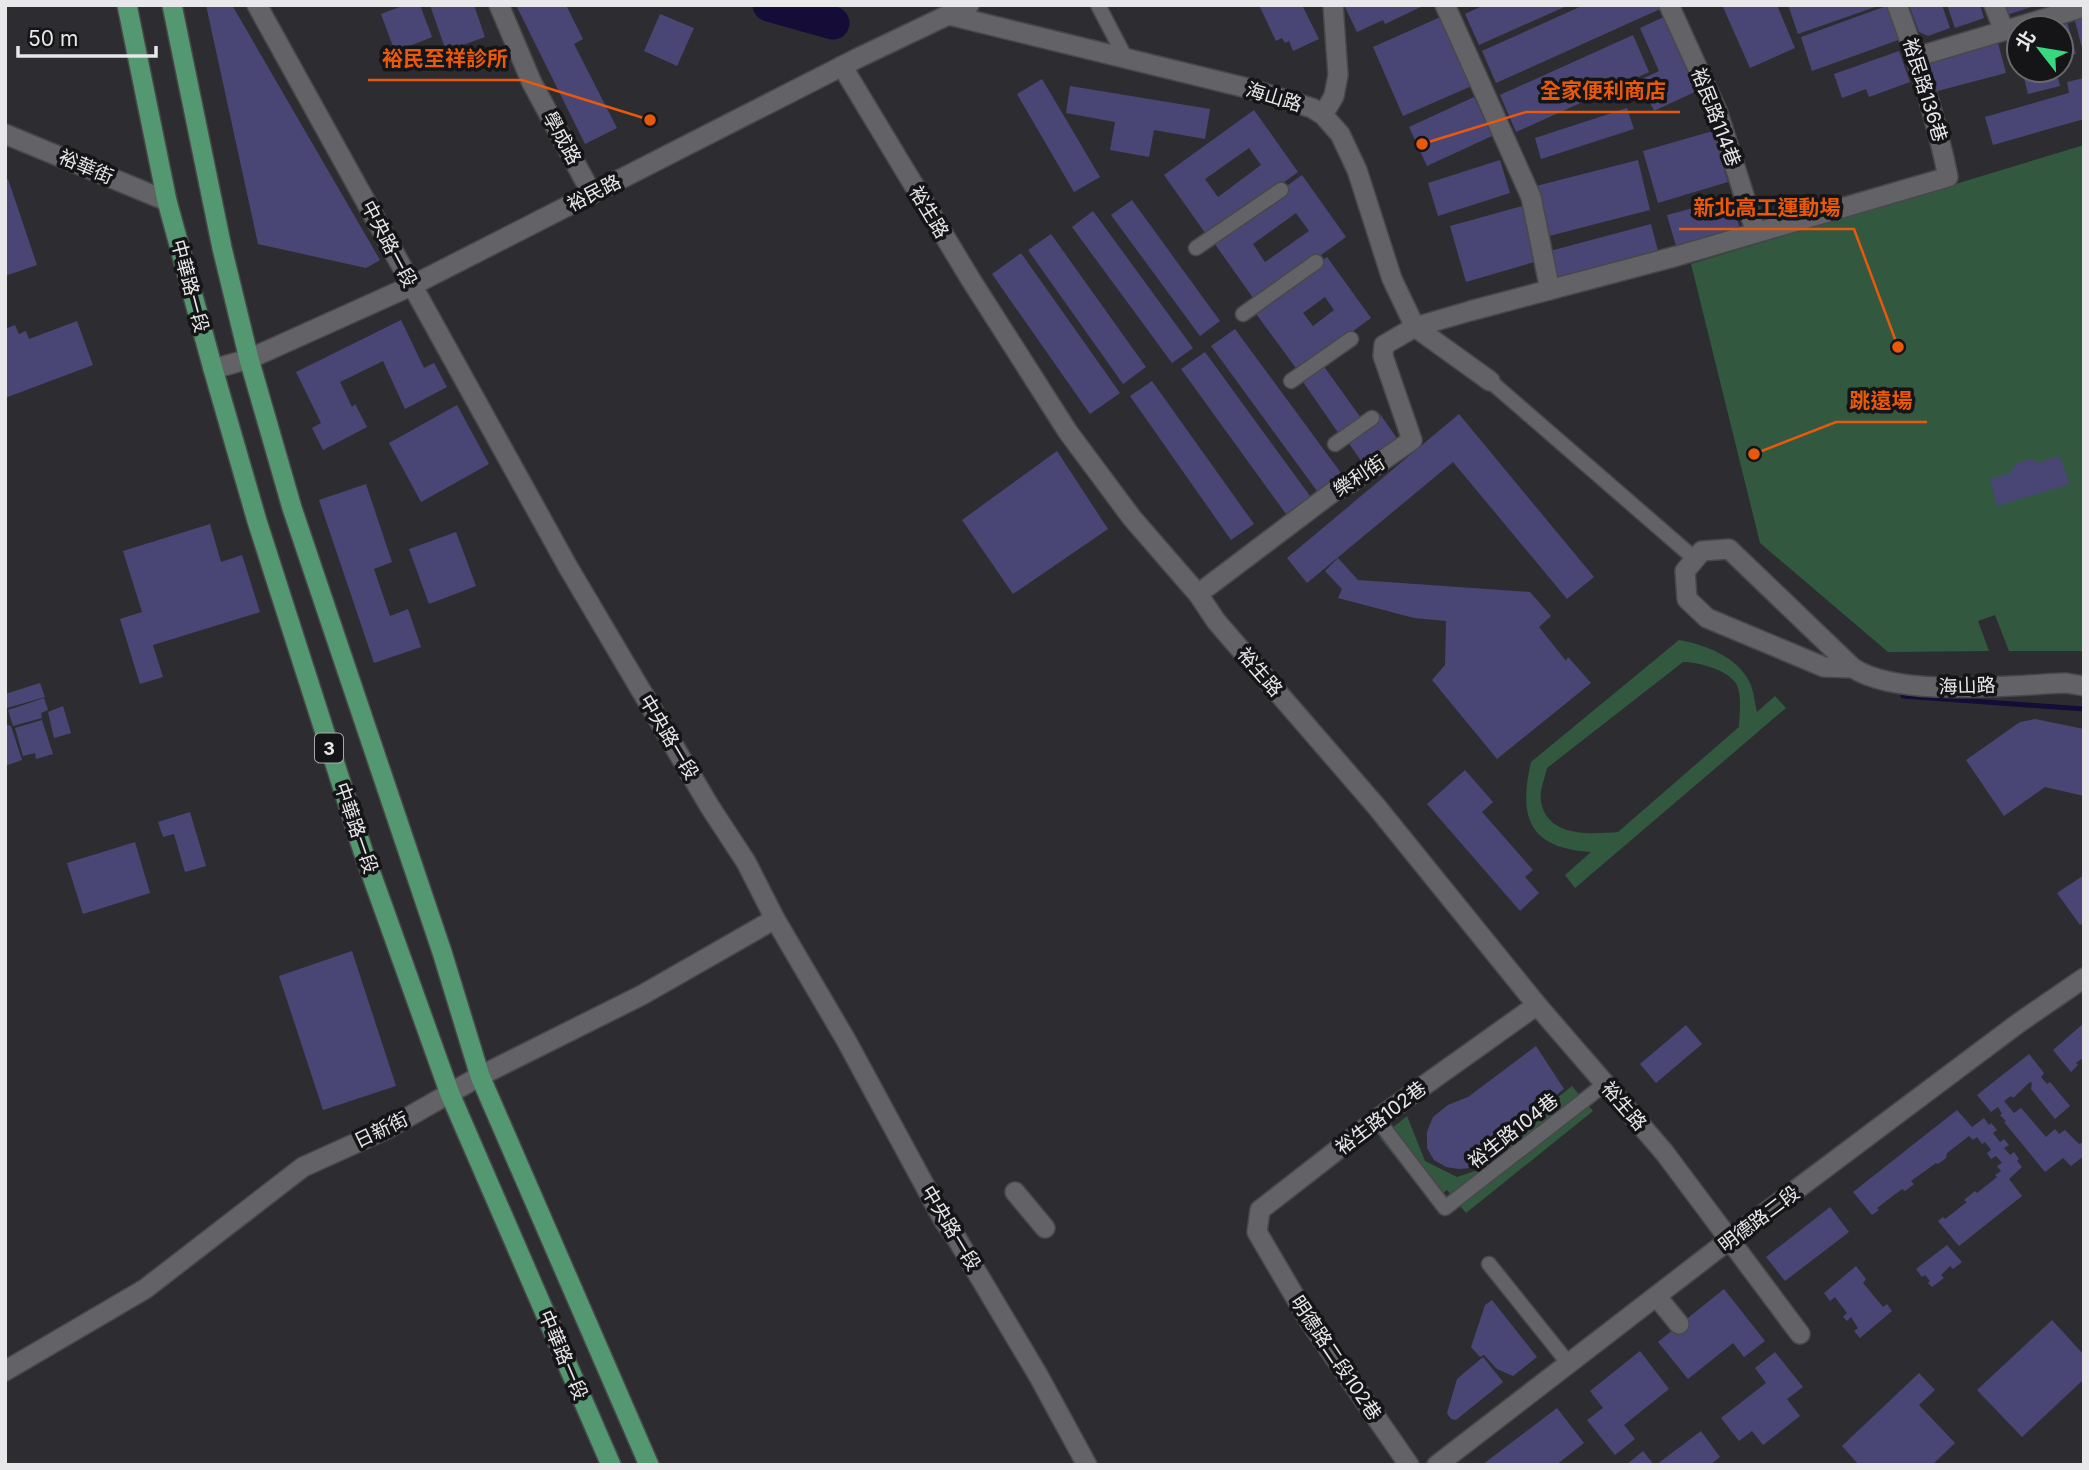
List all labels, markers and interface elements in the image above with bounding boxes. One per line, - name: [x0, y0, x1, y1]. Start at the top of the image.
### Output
- scale bar: [18, 14, 156, 58]
- north arrow: [2005, 14, 2075, 84]
- text: 50 m: [28, 26, 78, 51]
- text: 北: [2011, 26, 2041, 55]
- street label: 裕民路136巷: [1898, 35, 1952, 145]
- callout: 裕民至祥診所: [368, 38, 522, 80]
- text: 裕民至祥診所: [382, 46, 508, 71]
- street label: 裕民路114巷: [1687, 64, 1745, 170]
- callout: 全家便利商店: [1526, 70, 1680, 112]
- street label: 海山路: [1243, 78, 1305, 116]
- text: 全家便利商店: [1540, 78, 1666, 103]
- street label: 學成路: [538, 107, 586, 169]
- street label: 裕華街: [55, 145, 117, 189]
- street label: 裕民路: [563, 170, 625, 216]
- street label: 裕生路: [904, 182, 954, 242]
- callout: 新北高工運動場: [1679, 187, 1854, 229]
- text: 新北高工運動場: [1694, 195, 1841, 220]
- street label: 中央路一段: [357, 197, 421, 291]
- street label: 中華路一段: [167, 237, 213, 335]
- callout: 跳遠場: [1836, 380, 1927, 422]
- text: 跳遠場: [1850, 388, 1913, 413]
- street label: 樂利街: [1329, 451, 1389, 501]
- street label: 裕生路: [1233, 643, 1287, 701]
- street label: 海山路: [1938, 674, 1996, 698]
- street label: 中央路一段: [635, 690, 703, 784]
- road number: 3: [315, 734, 343, 762]
- street label: 中華路一段: [330, 779, 382, 877]
- street label: 裕生路102巷: [1331, 1077, 1431, 1159]
- street label: 裕生路: [1597, 1077, 1651, 1135]
- street label: 裕生路104巷: [1463, 1089, 1563, 1173]
- street label: 日新街: [350, 1107, 412, 1153]
- street label: 中央路一段: [917, 1181, 985, 1275]
- street label: 明德路二段: [1714, 1181, 1804, 1257]
- street label: 明德路二段102巷: [1286, 1291, 1386, 1425]
- street label: 中華路一段: [534, 1307, 592, 1403]

